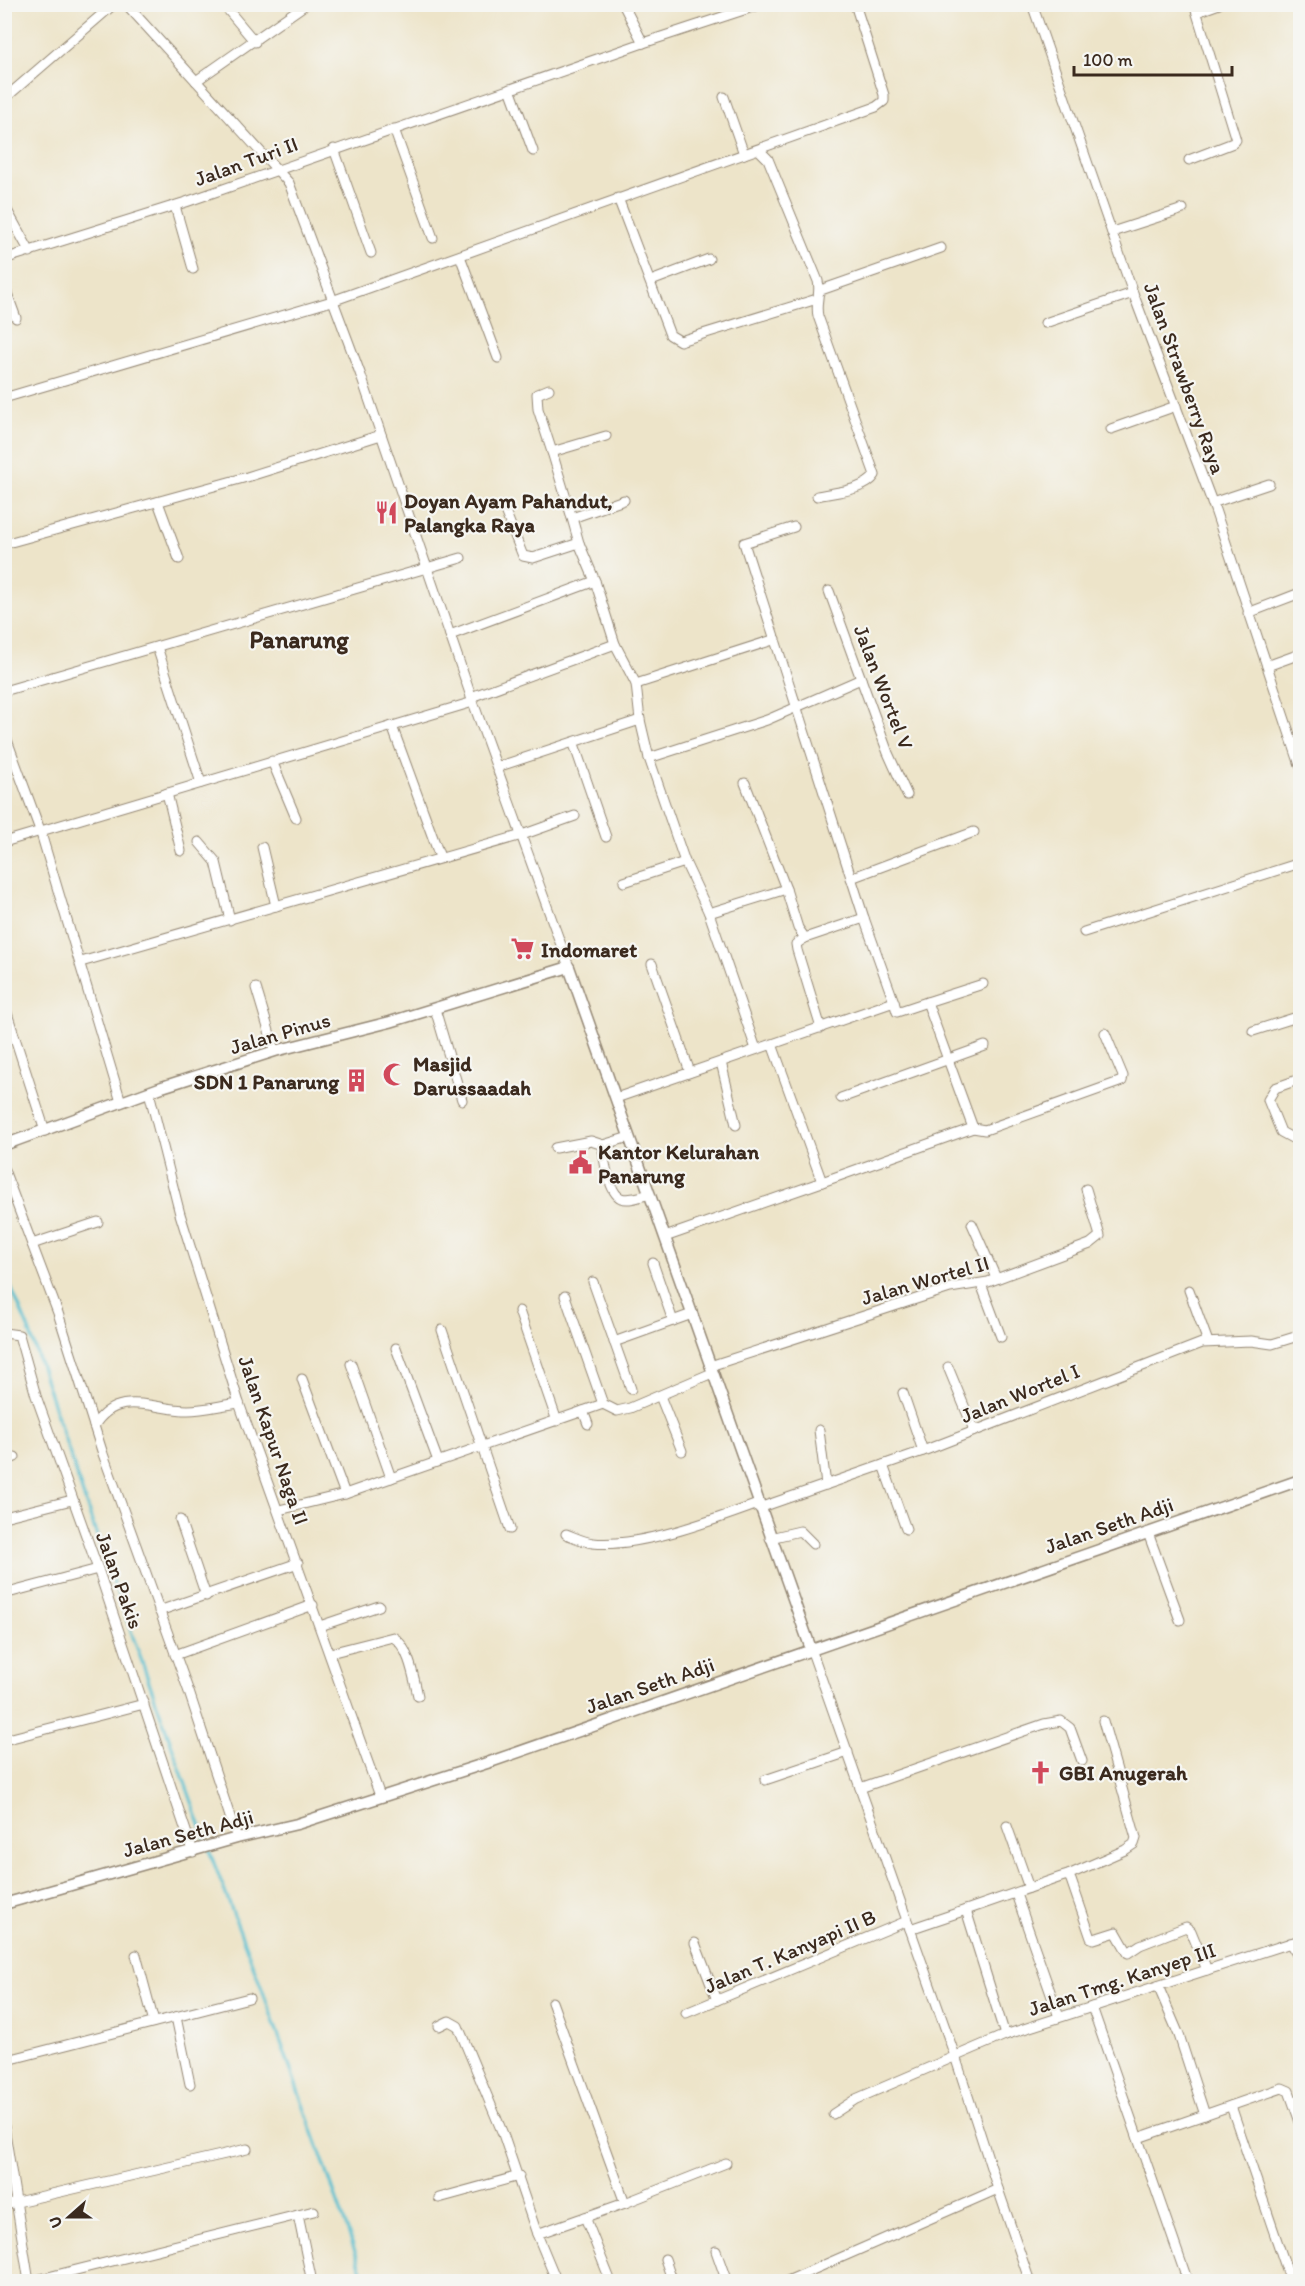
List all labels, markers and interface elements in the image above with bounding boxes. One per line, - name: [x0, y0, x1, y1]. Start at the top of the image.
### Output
- scale bar: [1074, 39, 1232, 77]
- text: 100 m: [1083, 49, 1133, 71]
- street label: Jalan Turi II: [191, 131, 301, 191]
- street label: Jalan Strawberry Raya: [1139, 279, 1231, 477]
- place label: Doyan Ayam Pahandut, Palangka Raya: [404, 488, 613, 538]
- restaurant icon: Doyan Ayam Pahandut, Palangka Raya: [373, 499, 399, 525]
- street label: Jalan Wortel V: [849, 621, 919, 753]
- district label: Panarung: [249, 625, 349, 655]
- supermarket icon: Indomaret: [510, 936, 536, 962]
- place label: Indomaret: [541, 937, 637, 962]
- street label: Jalan Pinus: [227, 1007, 333, 1059]
- place label: Masjid Darussaadah: [413, 1051, 531, 1100]
- mosque icon: Masjid Darussaadah: [382, 1062, 408, 1088]
- building icon: SDN 1 Panarung: [344, 1068, 370, 1094]
- place label: SDN 1 Panarung: [194, 1069, 340, 1095]
- place label: Kantor Kelurahan Panarung: [598, 1139, 759, 1189]
- public building icon: Kantor Kelurahan Panarung: [567, 1150, 593, 1176]
- street label: Jalan Wortel II: [858, 1250, 992, 1310]
- street label: Jalan Kapur Naga II: [233, 1352, 315, 1528]
- street label: Jalan Wortel I: [957, 1358, 1083, 1428]
- street label: Jalan Seth Adji: [1042, 1491, 1176, 1559]
- street label: Jalan Pakis: [91, 1528, 149, 1632]
- street label: Jalan Seth Adji: [583, 1651, 717, 1719]
- church icon: GBI Anugerah: [1028, 1759, 1054, 1785]
- place label: GBI Anugerah: [1059, 1760, 1188, 1786]
- street label: Jalan Seth Adji: [120, 1804, 256, 1862]
- street label: Jalan T. Kanyapi II B: [701, 1904, 879, 1998]
- street label: Jalan Tmg. Kanyep III: [1025, 1937, 1219, 2021]
- north arrow: [39, 2187, 99, 2247]
- text: U: [45, 2214, 66, 2231]

